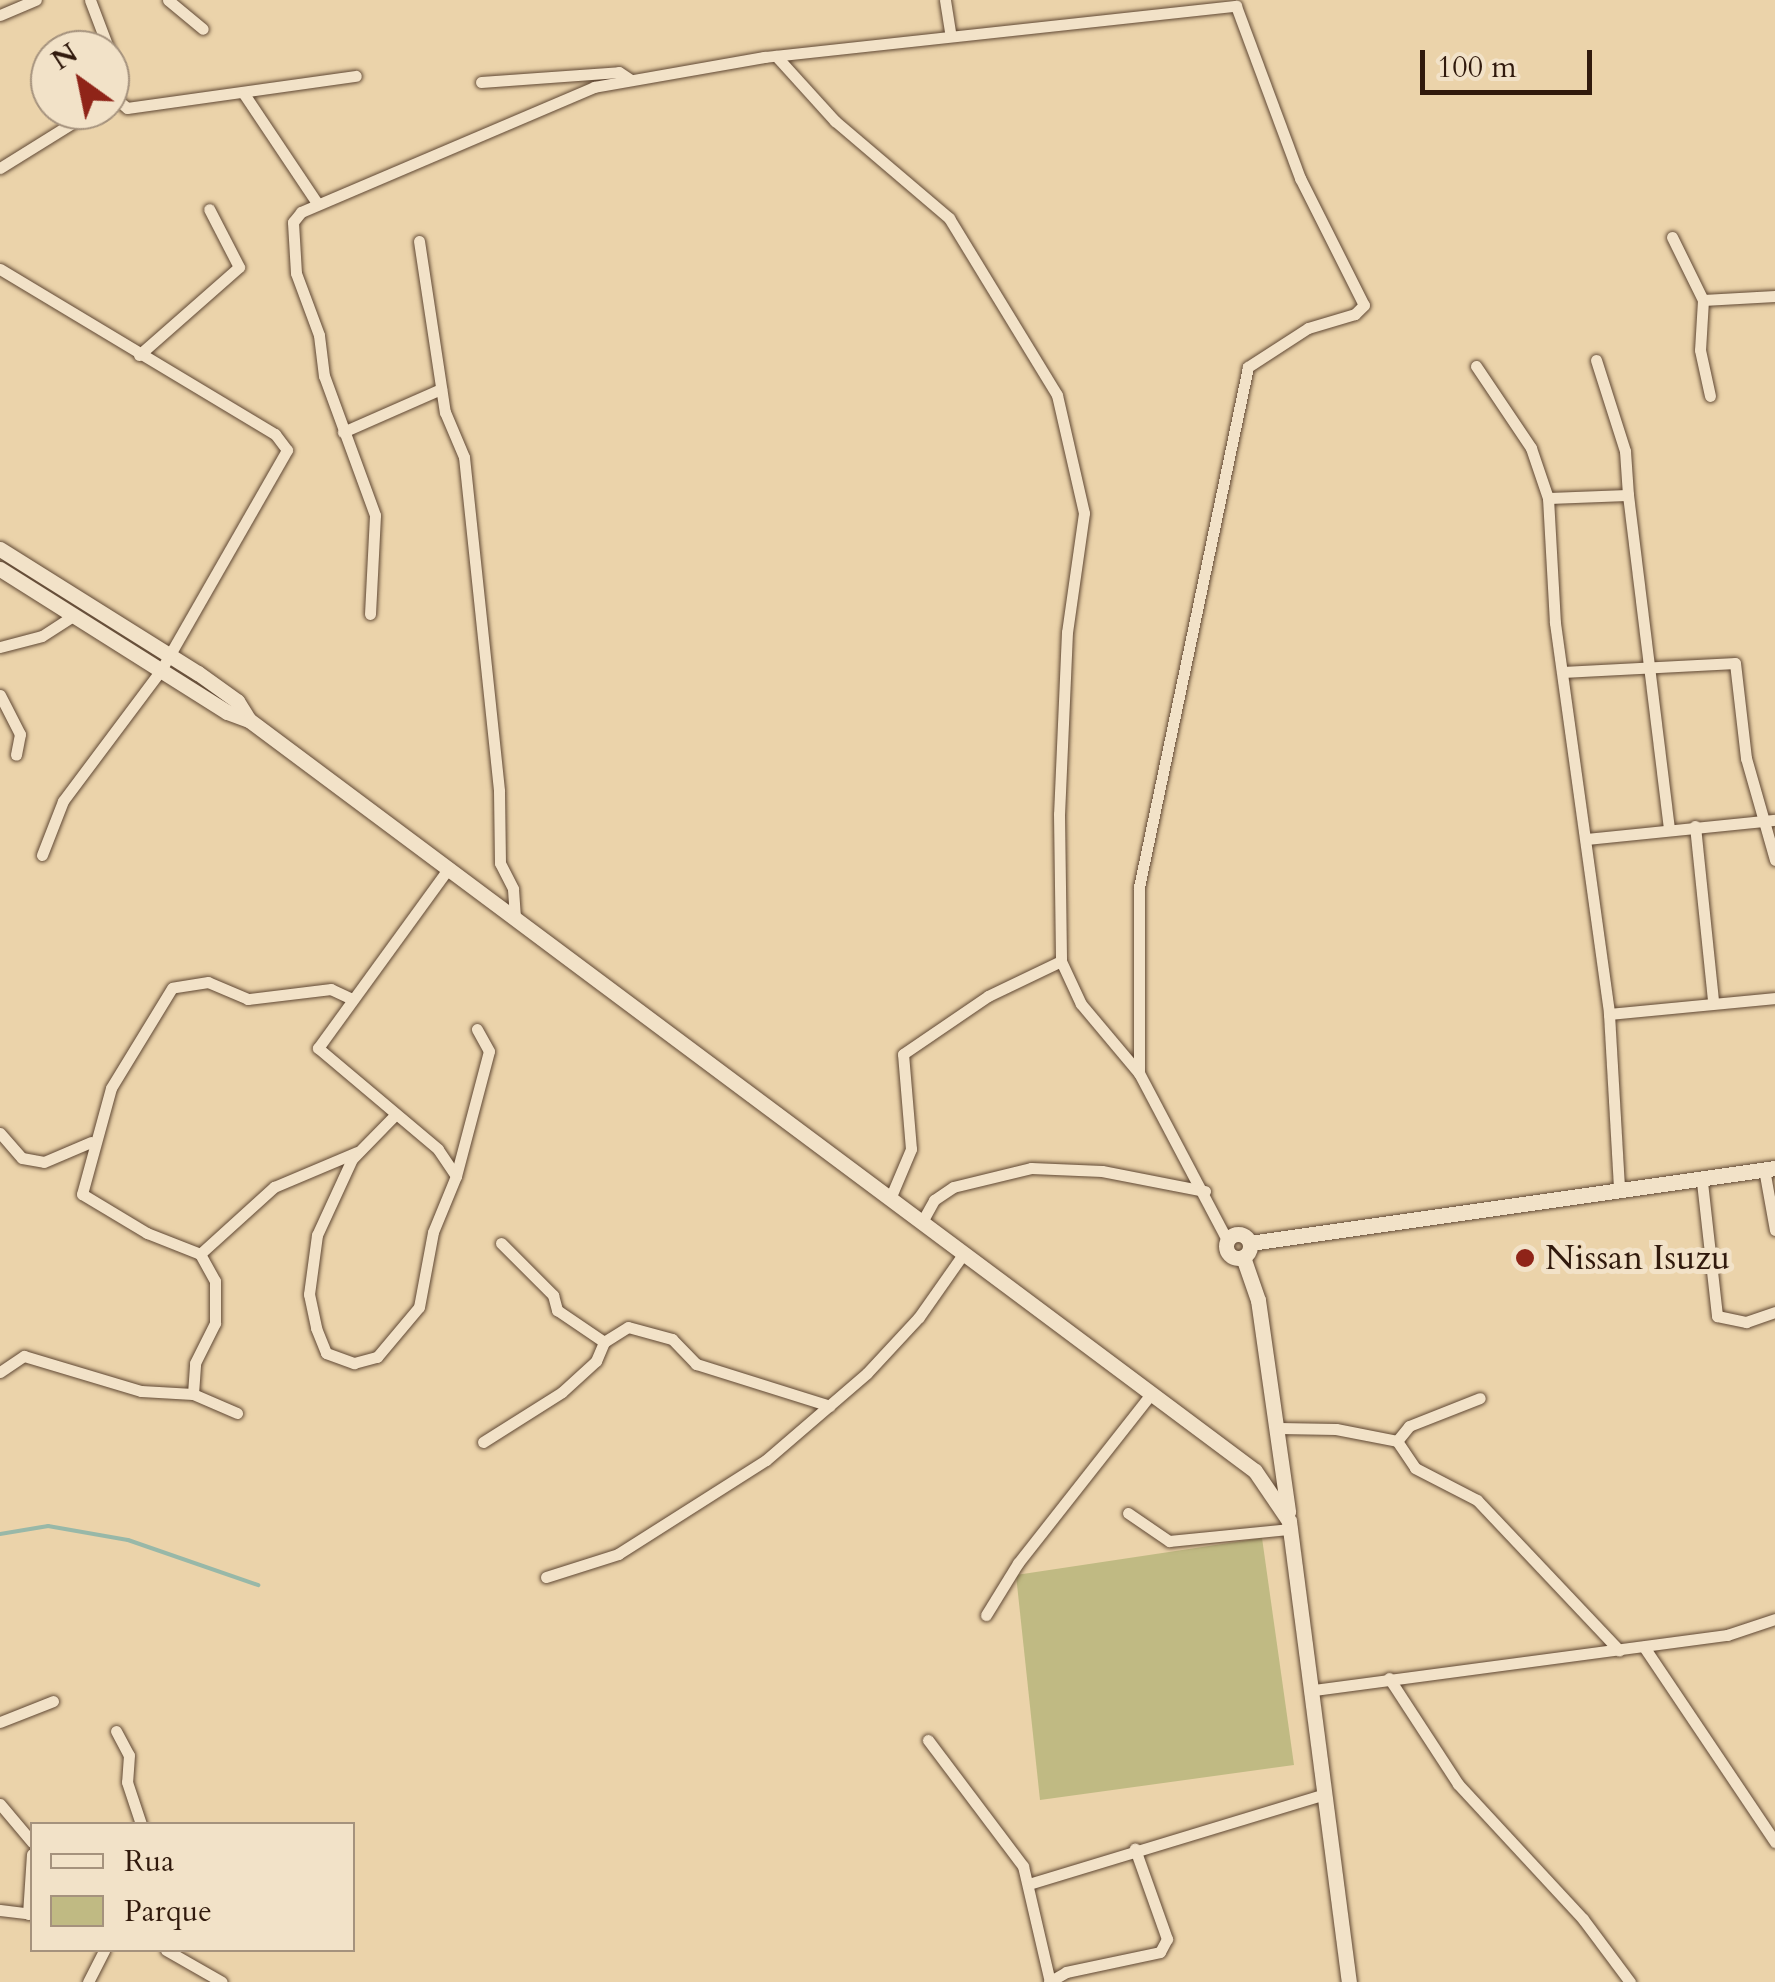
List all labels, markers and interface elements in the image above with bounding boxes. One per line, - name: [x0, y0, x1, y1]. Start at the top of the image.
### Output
- north arrow: [30, 30, 130, 130]
- scale bar: [1425, 30, 1598, 92]
- text: N: [44, 34, 85, 79]
- text: 100 m: [1437, 47, 1517, 88]
- place label: Nissan Isuzu: [1545, 1237, 1730, 1279]
- marker: Nissan Isuzu: [1514, 1247, 1536, 1269]
- legend: [30, 1822, 355, 1952]
- text: Rua: [124, 1841, 174, 1882]
- text: Parque: [124, 1891, 212, 1932]

